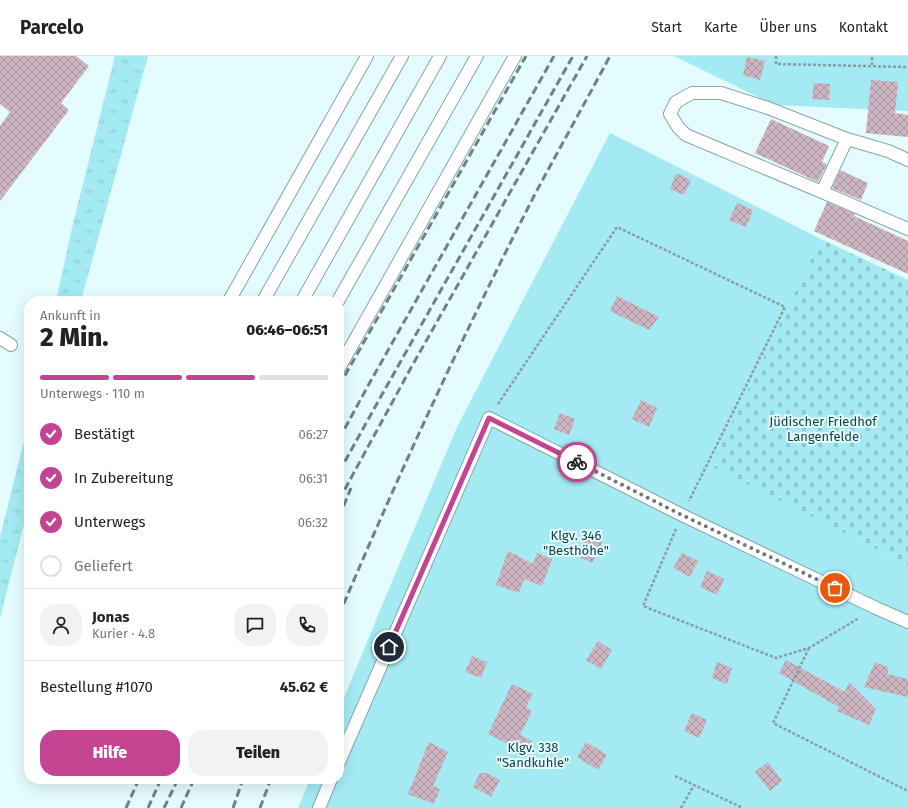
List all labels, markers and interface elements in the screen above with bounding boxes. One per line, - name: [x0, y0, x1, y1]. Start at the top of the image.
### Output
- text: Parcelo: [20, 16, 84, 39]
- text: Start: [651, 19, 682, 36]
- text: Karte: [704, 19, 738, 36]
- text: Über uns: [760, 19, 817, 36]
- text: Kontakt: [839, 19, 888, 36]
- text: Ankunft in: [40, 308, 101, 323]
- text: 06:46–06:51: [246, 321, 328, 339]
- text: 2 Min.: [40, 322, 109, 353]
- text: Unterwegs · 110 m: [40, 386, 145, 401]
- park label: Jüdischer Friedhof Langenfelde: [769, 414, 878, 444]
- icon: check: [40, 423, 62, 445]
- text: Bestätigt: [74, 425, 135, 443]
- text: 06:27: [299, 427, 328, 442]
- courier: [557, 442, 597, 482]
- icon: bike: [566, 451, 588, 473]
- icon: check: [40, 467, 62, 489]
- text: In Zubereitung: [74, 469, 173, 487]
- text: 06:31: [299, 471, 328, 486]
- icon: check: [40, 511, 62, 533]
- text: Unterwegs: [74, 513, 146, 531]
- text: 06:32: [298, 515, 328, 530]
- park label: Klgv. 346 "Besthöhe": [543, 528, 609, 558]
- text: Geliefert: [74, 557, 133, 575]
- pin: [818, 571, 852, 605]
- icon: bag: [824, 577, 846, 599]
- button: person: [40, 604, 82, 646]
- button: chat: [234, 604, 276, 646]
- button: phone: [286, 604, 328, 646]
- text: Jonas: [92, 608, 130, 626]
- text: Kurier · 4.8: [92, 626, 155, 641]
- pin: [372, 630, 406, 664]
- icon: home: [378, 636, 400, 658]
- text: Bestellung #1070: [40, 678, 153, 696]
- text: 45.62 €: [280, 678, 328, 696]
- button: Hilfe: [40, 730, 180, 776]
- button: Teilen: [188, 730, 328, 776]
- park label: Klgv. 338 "Sandkuhle": [497, 740, 569, 770]

